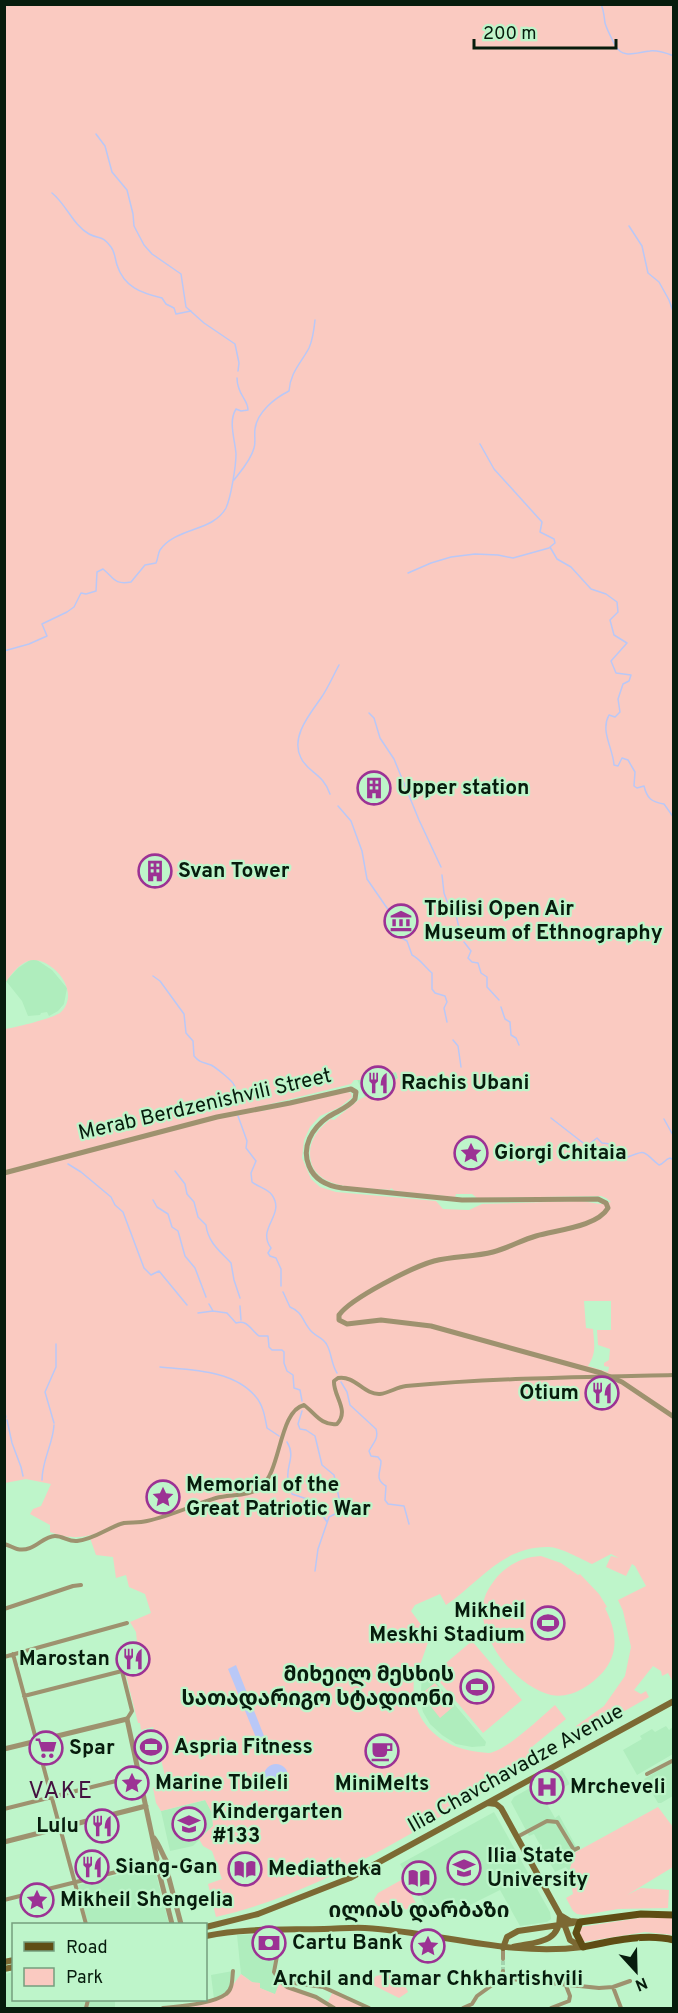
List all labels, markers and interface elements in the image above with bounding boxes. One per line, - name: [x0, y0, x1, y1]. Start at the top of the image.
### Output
- scale bar: [474, 12, 616, 50]
- text: 200 m: [483, 23, 536, 46]
- building icon: Upper station: [356, 770, 392, 806]
- place label: Upper station: [397, 775, 529, 802]
- building icon: Svan Tower: [137, 853, 173, 889]
- place label: Svan Tower: [178, 858, 290, 885]
- place label: Tbilisi Open Air Museum of Ethnography: [424, 896, 663, 947]
- museum icon: Tbilisi Open Air Museum of Ethnography: [383, 903, 419, 939]
- street label: Merab Berdzenishvili Street: [76, 1063, 334, 1147]
- restaurant icon: Rachis Ubani: [360, 1065, 396, 1101]
- place label: Rachis Ubani: [401, 1070, 529, 1097]
- place icon: Giorgi Chitaia: [453, 1135, 489, 1171]
- place label: Giorgi Chitaia: [494, 1140, 627, 1167]
- restaurant icon: Otium: [584, 1375, 620, 1411]
- place label: Otium: [519, 1380, 579, 1407]
- place label: Memorial of the Great Patriotic War: [186, 1472, 371, 1523]
- place icon: Memorial of the Great Patriotic War: [145, 1479, 181, 1515]
- place label: Mikheil Meskhi Stadium: [369, 1598, 525, 1649]
- sports icon: Mikheil Meskhi Stadium: [530, 1605, 566, 1641]
- restaurant icon: Marostan: [115, 1641, 151, 1677]
- place label: Marostan: [19, 1646, 110, 1673]
- place label: მიხეილ მესხის სათადარიგო სტადიონი: [182, 1662, 454, 1713]
- sports icon: მიხეილ მესხის სათადარიგო სტადიონი: [459, 1669, 495, 1705]
- street label: Ilia Chavchavadze Avenue: [403, 1698, 629, 1840]
- sports icon: Aspria Fitness: [133, 1729, 169, 1765]
- supermarket icon: Spar: [28, 1730, 64, 1766]
- cafe icon: MiniMelts: [364, 1733, 400, 1769]
- place label: Aspria Fitness: [174, 1734, 313, 1761]
- place label: Spar: [69, 1735, 115, 1762]
- place icon: Marine Tbileli: [114, 1765, 150, 1801]
- hospital icon: Mrcheveli: [529, 1769, 565, 1805]
- place label: Marine Tbileli: [155, 1770, 289, 1797]
- place label: MiniMelts: [335, 1771, 429, 1798]
- place label: Mrcheveli: [570, 1774, 666, 1801]
- district label: VAKE: [28, 1777, 94, 1807]
- place label: Kindergarten #133: [212, 1799, 343, 1850]
- school or university icon: Kindergarten #133: [171, 1806, 207, 1842]
- restaurant icon: Lulu: [84, 1808, 120, 1844]
- place label: Lulu: [36, 1813, 79, 1840]
- place label: Ilia State University: [487, 1843, 588, 1894]
- restaurant icon: Siang-Gan: [74, 1849, 110, 1885]
- school or university icon: Ilia State University: [446, 1850, 482, 1886]
- library icon: Mediatheka: [227, 1851, 263, 1887]
- place label: Siang-Gan: [115, 1854, 218, 1881]
- place label: Mediatheka: [268, 1856, 382, 1883]
- library icon: ილიას დარბაზი: [401, 1860, 437, 1896]
- place icon: Mikheil Shengelia: [19, 1882, 55, 1918]
- place label: Mikheil Shengelia: [60, 1887, 233, 1914]
- place label: ილიას დარბაზი: [329, 1898, 509, 1925]
- legend: [12, 1923, 207, 2001]
- bank icon: Cartu Bank: [251, 1925, 287, 1961]
- place icon: Archil and Tamar Chkhartishvili: [410, 1928, 446, 1964]
- place label: Cartu Bank: [292, 1930, 403, 1957]
- text: Road: [66, 1937, 108, 1960]
- north arrow: [606, 1941, 666, 2001]
- place label: Archil and Tamar Chkhartishvili: [273, 1966, 583, 1993]
- text: Park: [66, 1967, 103, 1990]
- text: N: [632, 1972, 650, 1994]

